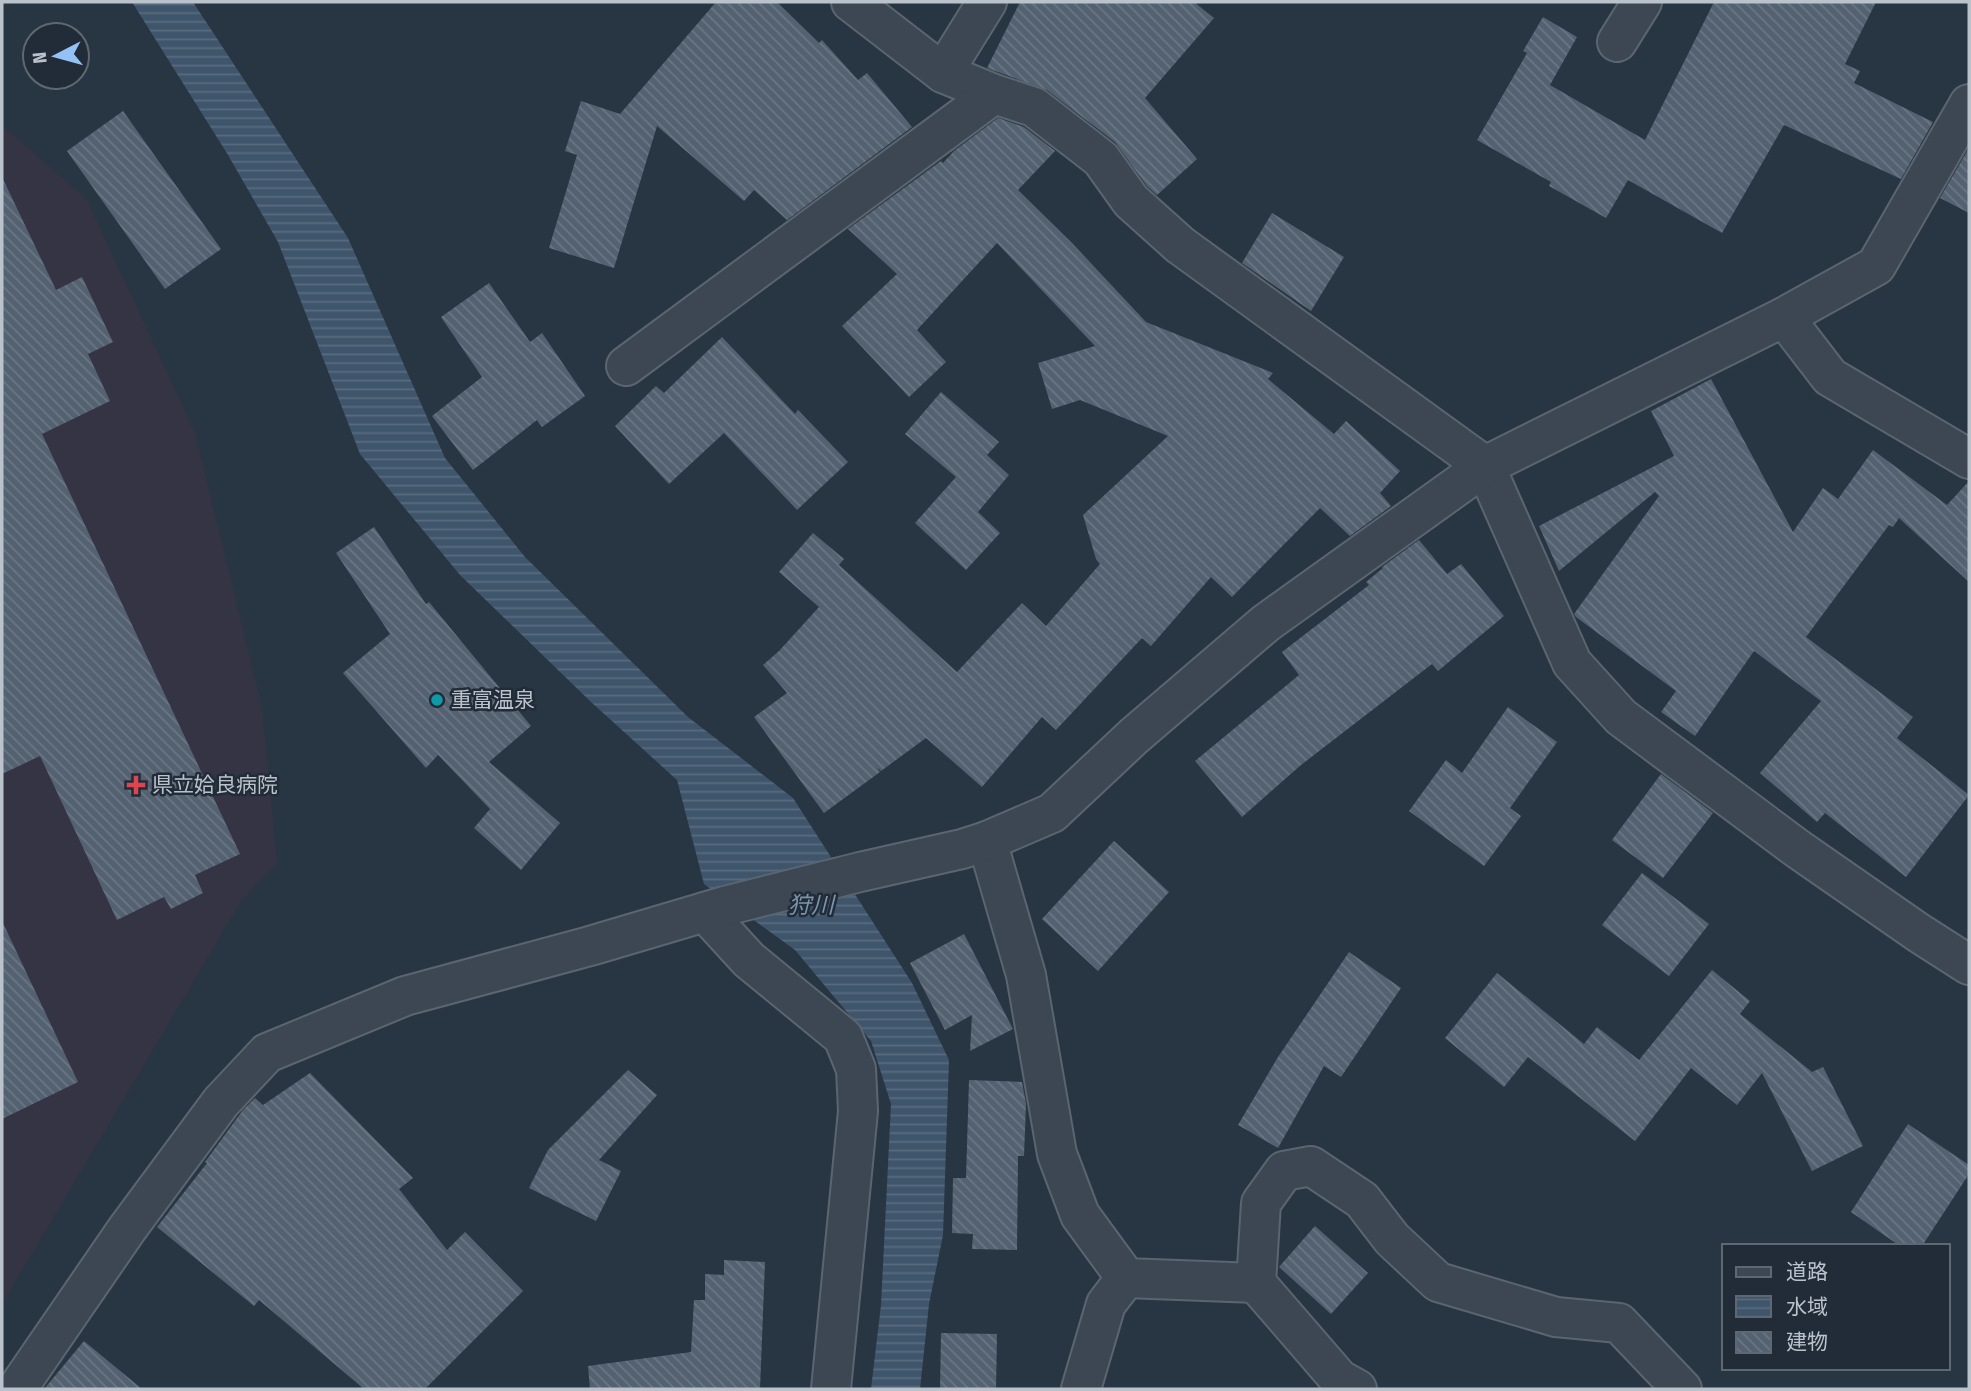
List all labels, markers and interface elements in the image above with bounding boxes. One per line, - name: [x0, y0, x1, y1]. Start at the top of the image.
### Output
- north arrow: [21, 21, 91, 91]
- text: N: [28, 51, 52, 65]
- place label: 重富温泉: [451, 687, 535, 713]
- marker: 重富温泉: [429, 692, 445, 708]
- place label: 県立姶良病院: [152, 772, 278, 798]
- marker: 県立姶良病院: [126, 775, 146, 795]
- water label: 狩川: [788, 891, 837, 919]
- legend: [1722, 1244, 1950, 1370]
- text: 道路: [1786, 1259, 1828, 1285]
- text: 水域: [1786, 1294, 1828, 1320]
- text: 建物: [1786, 1329, 1828, 1355]

